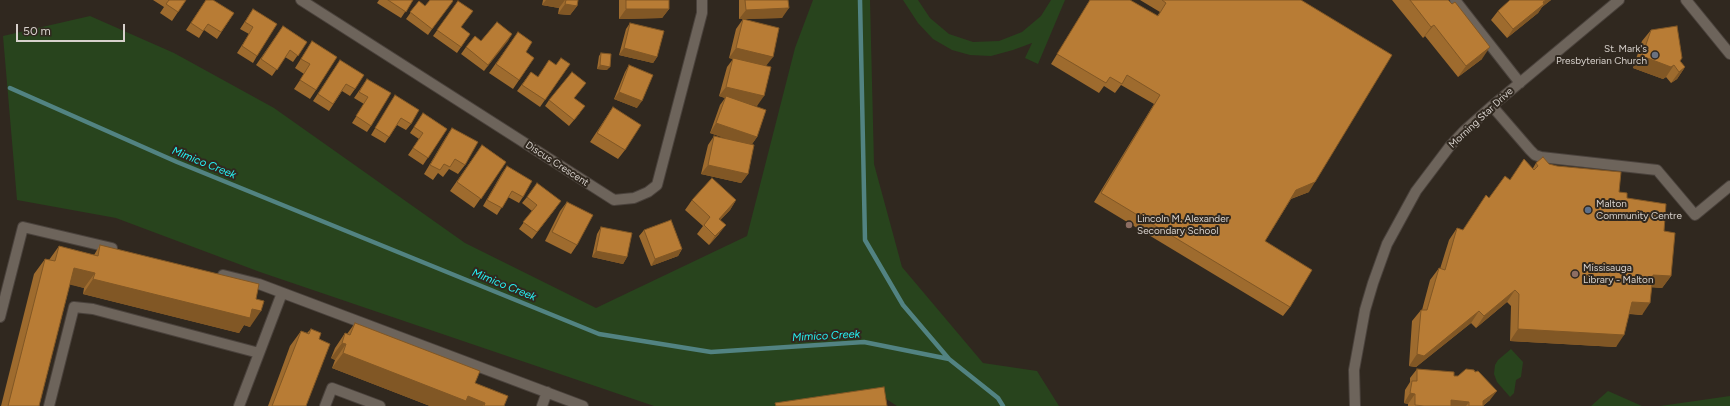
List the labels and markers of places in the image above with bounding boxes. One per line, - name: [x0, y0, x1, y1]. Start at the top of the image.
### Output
- place label: St. Mark's Presbyterian Church: [1556, 43, 1647, 66]
- marker: St. Mark's Presbyterian Church: [1650, 50, 1660, 60]
- place label: Malton Community Centre: [1596, 198, 1682, 222]
- marker: Malton Community Centre: [1583, 205, 1593, 215]
- place label: Lincoln M. Alexander Secondary School: [1137, 213, 1229, 236]
- marker: Lincoln M. Alexander Secondary School: [1124, 220, 1134, 230]
- place label: Missisauga Library - Malton: [1583, 262, 1654, 286]
- marker: Missisauga Library - Malton: [1570, 269, 1580, 279]

